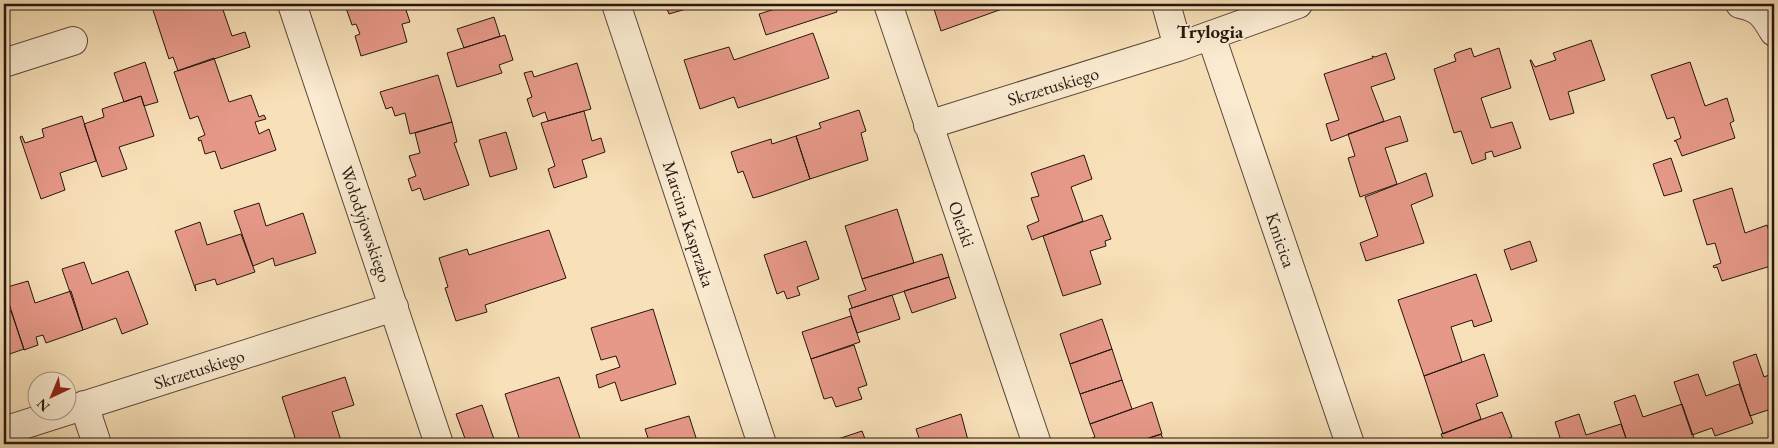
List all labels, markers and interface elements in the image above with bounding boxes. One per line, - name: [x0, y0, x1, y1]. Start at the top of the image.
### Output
- district label: Trylogia: [1177, 19, 1244, 44]
- street label: Skrzetuskiego: [1005, 61, 1101, 111]
- street label: Marcina Kasprzaka: [658, 158, 720, 291]
- street label: Wołodyjowskiego: [335, 163, 397, 285]
- street label: Oleńki: [943, 198, 981, 251]
- street label: Kmicica: [1261, 209, 1301, 271]
- street label: Skrzetuskiego: [151, 343, 247, 394]
- north arrow: [28, 370, 78, 420]
- text: N: [32, 394, 53, 416]

